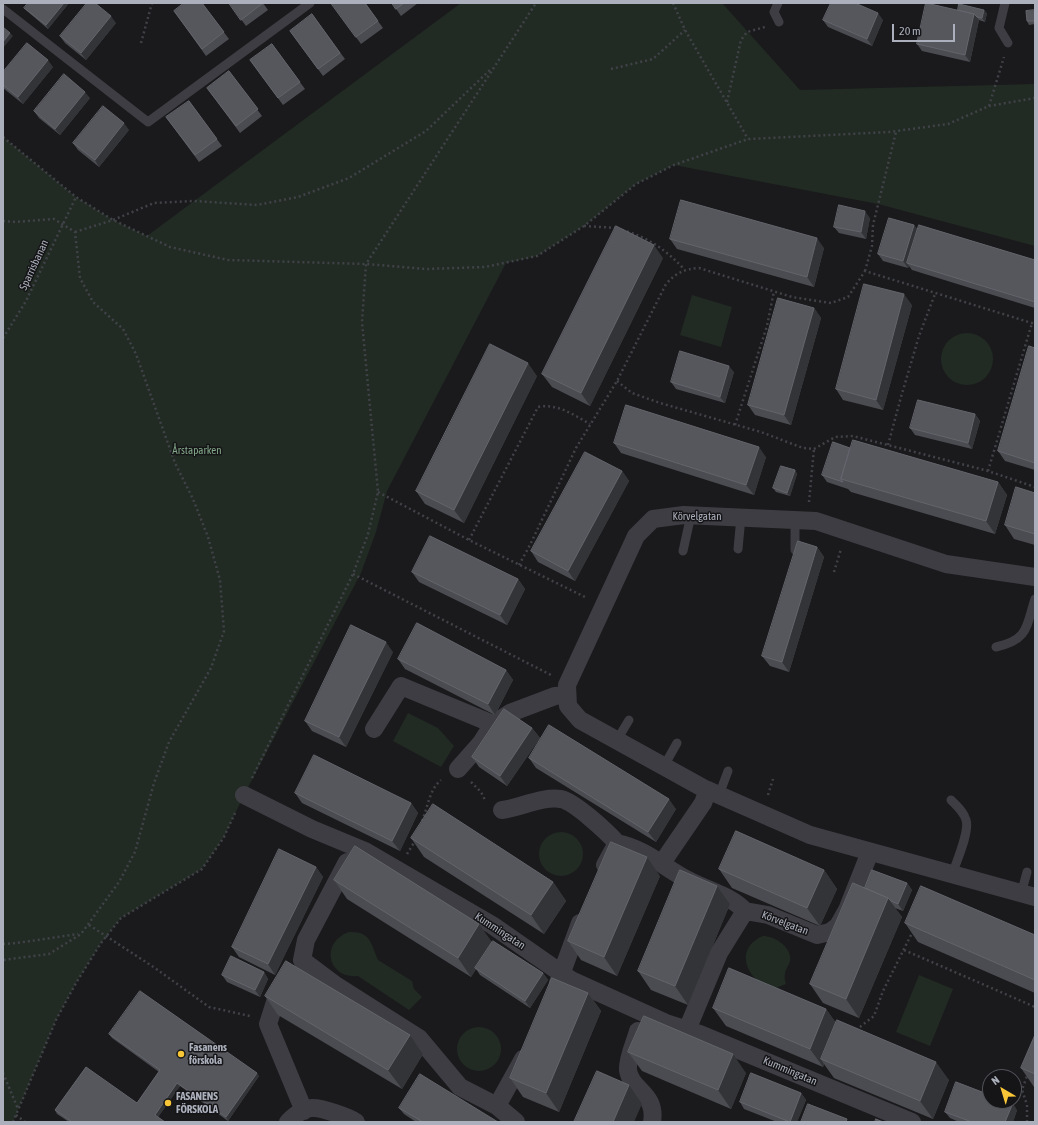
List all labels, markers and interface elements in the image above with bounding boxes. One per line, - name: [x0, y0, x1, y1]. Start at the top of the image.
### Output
- scale bar: [894, 16, 957, 42]
- text: 20 m: [899, 24, 921, 38]
- street label: Sparrisbanan: [17, 238, 51, 292]
- park label: Årstaparken: [172, 444, 222, 458]
- street label: Körvelgatan: [673, 510, 721, 524]
- street label: Körvelgatan: [760, 908, 810, 938]
- street label: Kummingatan: [472, 910, 528, 952]
- place label: Fasanens förskola: [189, 1041, 227, 1067]
- marker: Fasanens förskola: [176, 1049, 186, 1059]
- street label: Kummingatan: [761, 1054, 819, 1088]
- north arrow: [982, 1069, 1022, 1109]
- text: N: [989, 1074, 1001, 1087]
- place label: FASANENS FÖRSKOLA: [176, 1090, 218, 1116]
- marker: FASANENS FÖRSKOLA: [163, 1098, 173, 1108]

